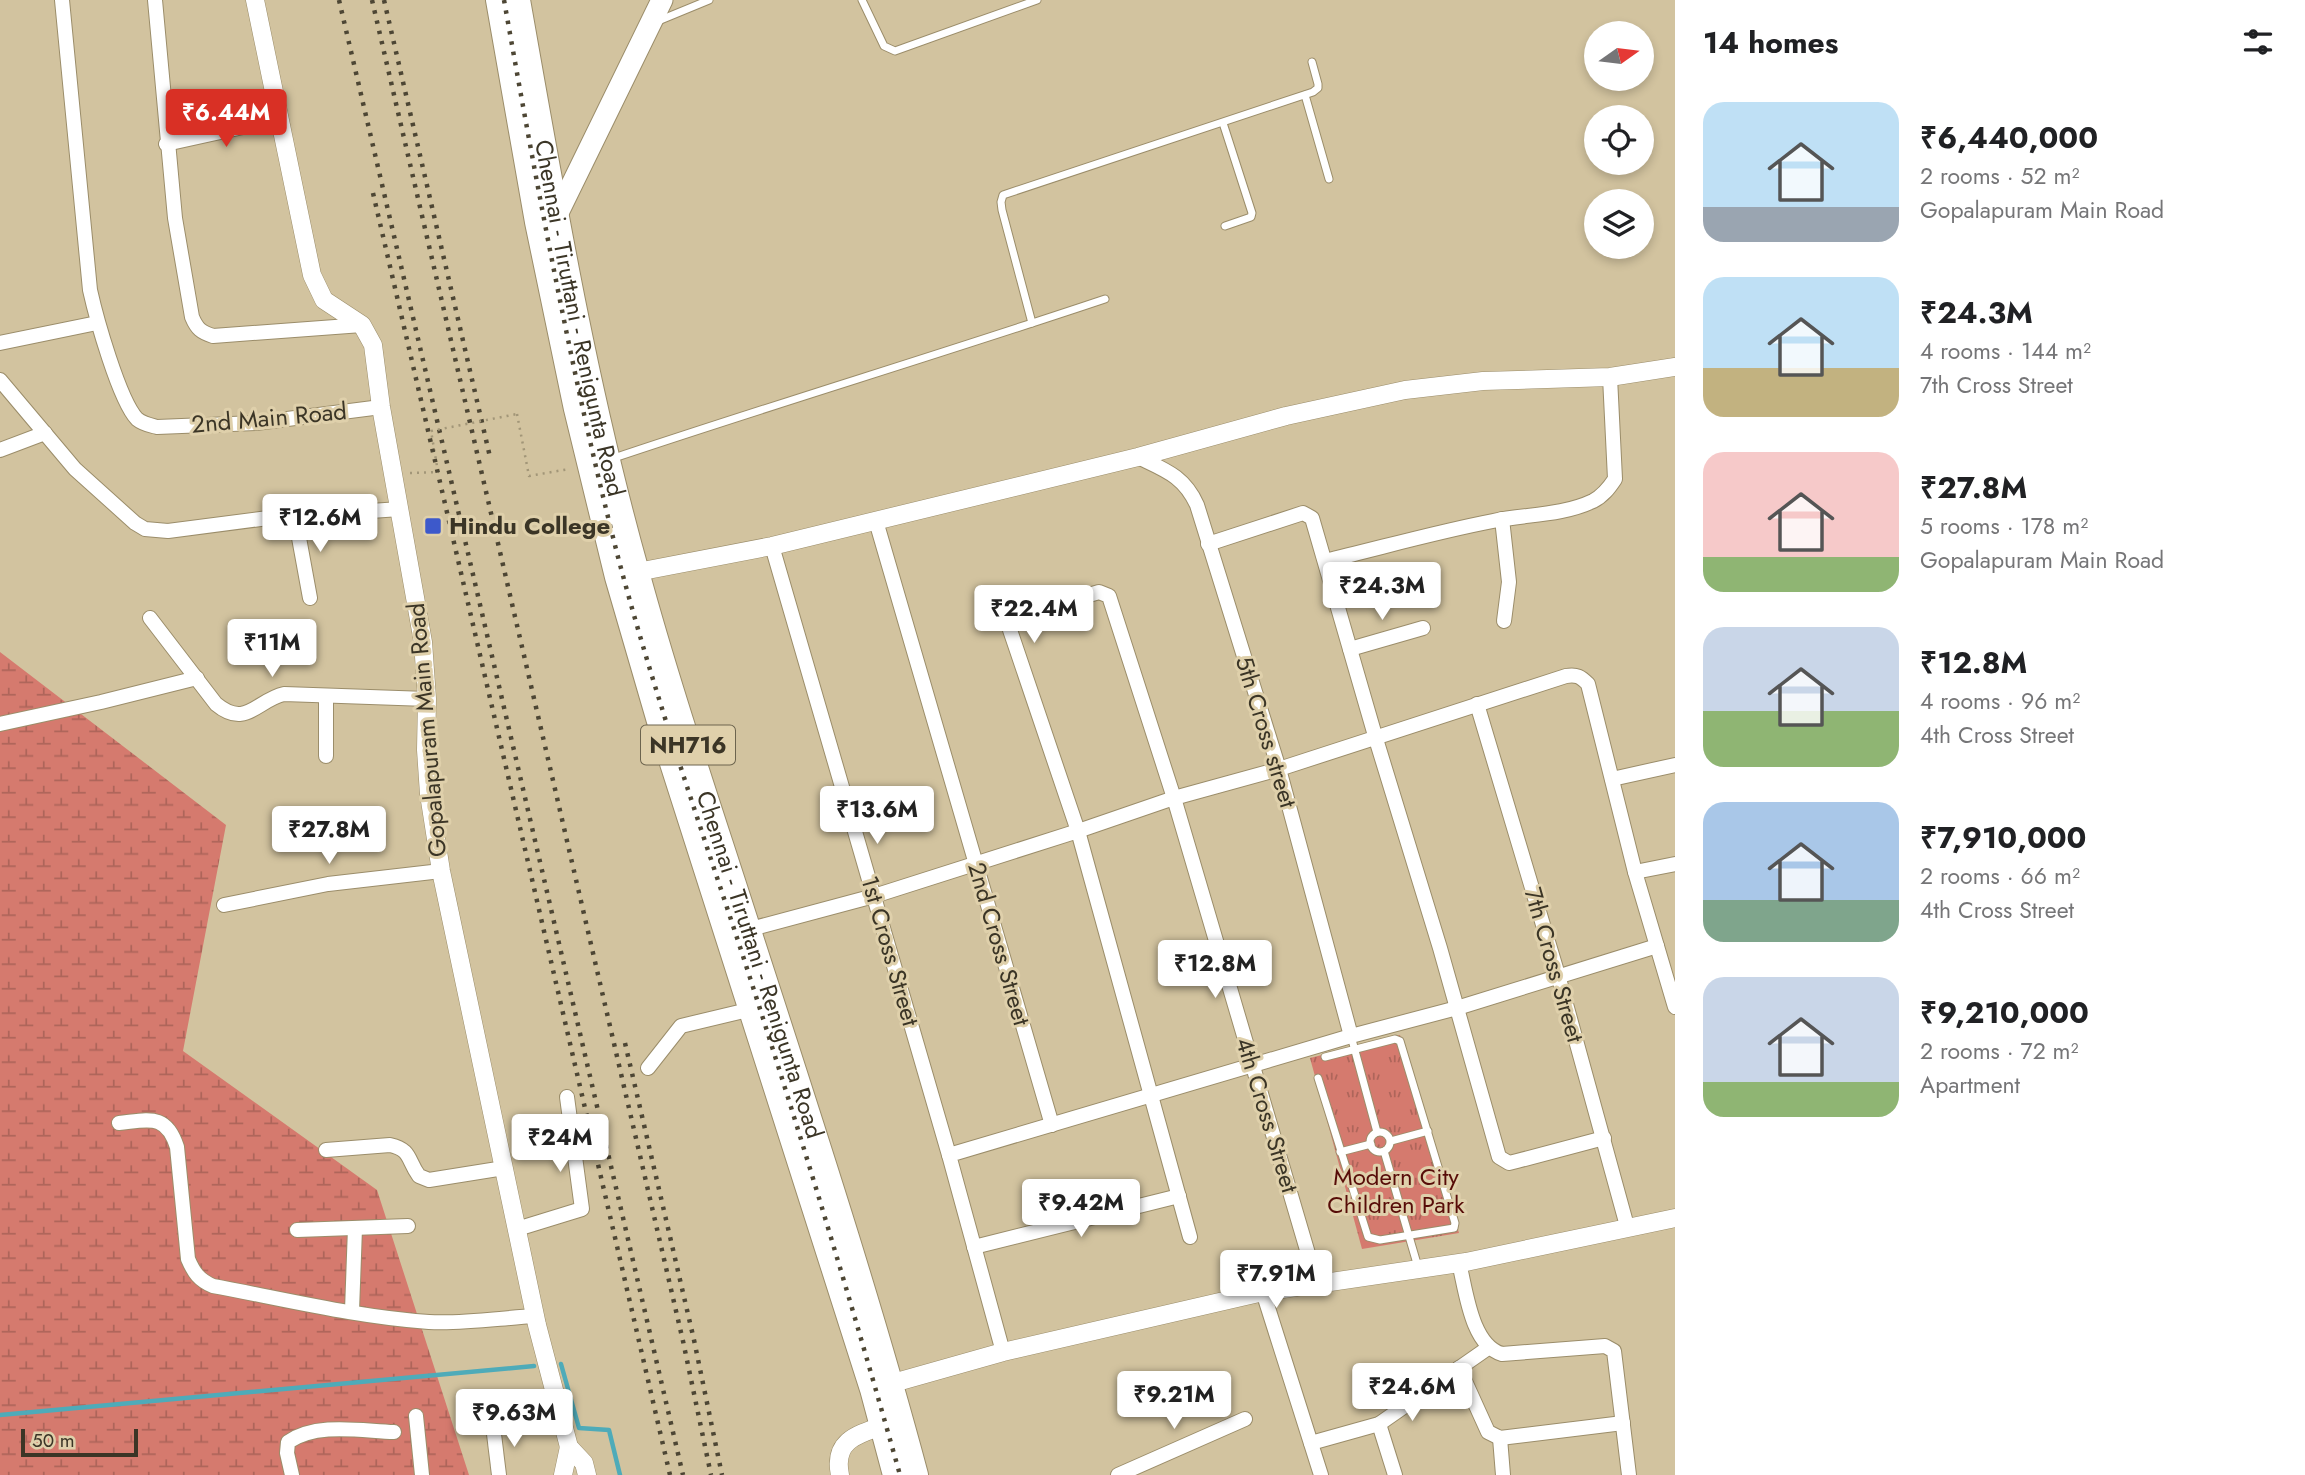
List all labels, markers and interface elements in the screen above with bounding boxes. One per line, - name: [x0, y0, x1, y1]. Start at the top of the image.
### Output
- north arrow: [1584, 21, 1654, 91]
- map controls: [1584, 21, 1654, 259]
- text: 14 homes: [1703, 21, 1838, 64]
- icon: filters: [2239, 23, 2277, 61]
- pin: ₹6.44M: [169, 90, 283, 149]
- text: ₹6.44M: [182, 95, 270, 129]
- button: locate: [1584, 105, 1654, 175]
- text: ₹6,440,000: [1920, 116, 2098, 159]
- icon: home: [1759, 130, 1843, 214]
- street label: Chennai - Tiruttani - Renigunta Road: [526, 137, 634, 500]
- text: 2 rooms · 52 m²: [1920, 159, 2079, 193]
- button: layers: [1584, 189, 1654, 259]
- text: Gopalapuram Main Road: [1920, 193, 2164, 227]
- text: ₹24.3M: [1920, 291, 2033, 334]
- icon: home: [1759, 305, 1843, 389]
- text: 4 rooms · 144 m²: [1920, 334, 2091, 368]
- text: 7th Cross Street: [1920, 368, 2073, 402]
- street label: 2nd Main Road: [190, 393, 348, 442]
- text: ₹27.8M: [1920, 466, 2027, 509]
- icon: home: [1759, 480, 1843, 564]
- pin: ₹12.6M: [263, 494, 377, 554]
- text: ₹12.6M: [278, 500, 362, 534]
- place label: Hindu College: [449, 508, 610, 543]
- text: 5 rooms · 178 m²: [1920, 509, 2088, 543]
- marker: Hindu College: [423, 516, 443, 536]
- text: Gopalapuram Main Road: [1920, 543, 2164, 577]
- pin: ₹24.3M: [1325, 562, 1439, 622]
- text: ₹24.3M: [1339, 568, 1425, 602]
- pin: ₹22.4M: [977, 586, 1091, 645]
- text: ₹22.4M: [990, 591, 1078, 625]
- street label: Gopalapuram Main Road: [398, 602, 455, 858]
- pin: ₹11M: [231, 620, 313, 679]
- text: ₹11M: [243, 625, 301, 659]
- text: ₹12.8M: [1920, 641, 2027, 684]
- street label: 5th Cross street: [1227, 652, 1306, 812]
- icon: home: [1759, 655, 1843, 739]
- text: 4 rooms · 96 m²: [1920, 684, 2080, 718]
- text: 4th Cross Street: [1920, 718, 2074, 752]
- road number: NH716: [641, 726, 735, 764]
- street label: Chennai - Tiruttani - Renigunta Road: [688, 786, 833, 1143]
- pin: ₹13.6M: [820, 786, 934, 846]
- text: ₹13.6M: [836, 792, 918, 826]
- pin: ₹27.8M: [272, 806, 386, 866]
- text: ₹27.8M: [288, 812, 370, 846]
- text: ₹7,910,000: [1920, 816, 2086, 859]
- icon: home: [1759, 830, 1843, 914]
- street label: 2nd Cross Street: [959, 858, 1040, 1030]
- text: 2 rooms · 66 m²: [1920, 859, 2080, 893]
- street label: 1st Cross Street: [852, 872, 929, 1030]
- street label: 7th Cross Street: [1516, 883, 1593, 1047]
- text: 4th Cross Street: [1920, 893, 2074, 927]
- pin: ₹12.8M: [1158, 940, 1272, 1000]
- text: ₹12.8M: [1174, 946, 1256, 980]
- text: ₹9,210,000: [1920, 991, 2089, 1034]
- icon: home: [1759, 1005, 1843, 1089]
- street label: 4th Cross Street: [1227, 1033, 1308, 1197]
- text: 2 rooms · 72 m²: [1920, 1034, 2079, 1068]
- text: Apartment: [1920, 1068, 2020, 1102]
- pin: ₹24M: [519, 1114, 601, 1174]
- text: ₹24M: [528, 1120, 592, 1154]
- park label: Modern City Children Park: [1327, 1159, 1465, 1222]
- pin: ₹9.42M: [1024, 1180, 1138, 1239]
- text: ₹9.42M: [1038, 1185, 1124, 1219]
- pin: ₹7.91M: [1219, 1250, 1333, 1310]
- text: ₹7.91M: [1236, 1256, 1316, 1290]
- pin: ₹24.6M: [1355, 1364, 1469, 1423]
- text: ₹24.6M: [1368, 1369, 1456, 1403]
- pin: ₹9.21M: [1117, 1372, 1231, 1431]
- text: ₹9.21M: [1133, 1377, 1215, 1411]
- pin: ₹9.63M: [457, 1390, 571, 1449]
- text: ₹9.63M: [472, 1395, 556, 1429]
- scale bar: [21, 1426, 138, 1458]
- text: 50 m: [32, 1427, 75, 1454]

